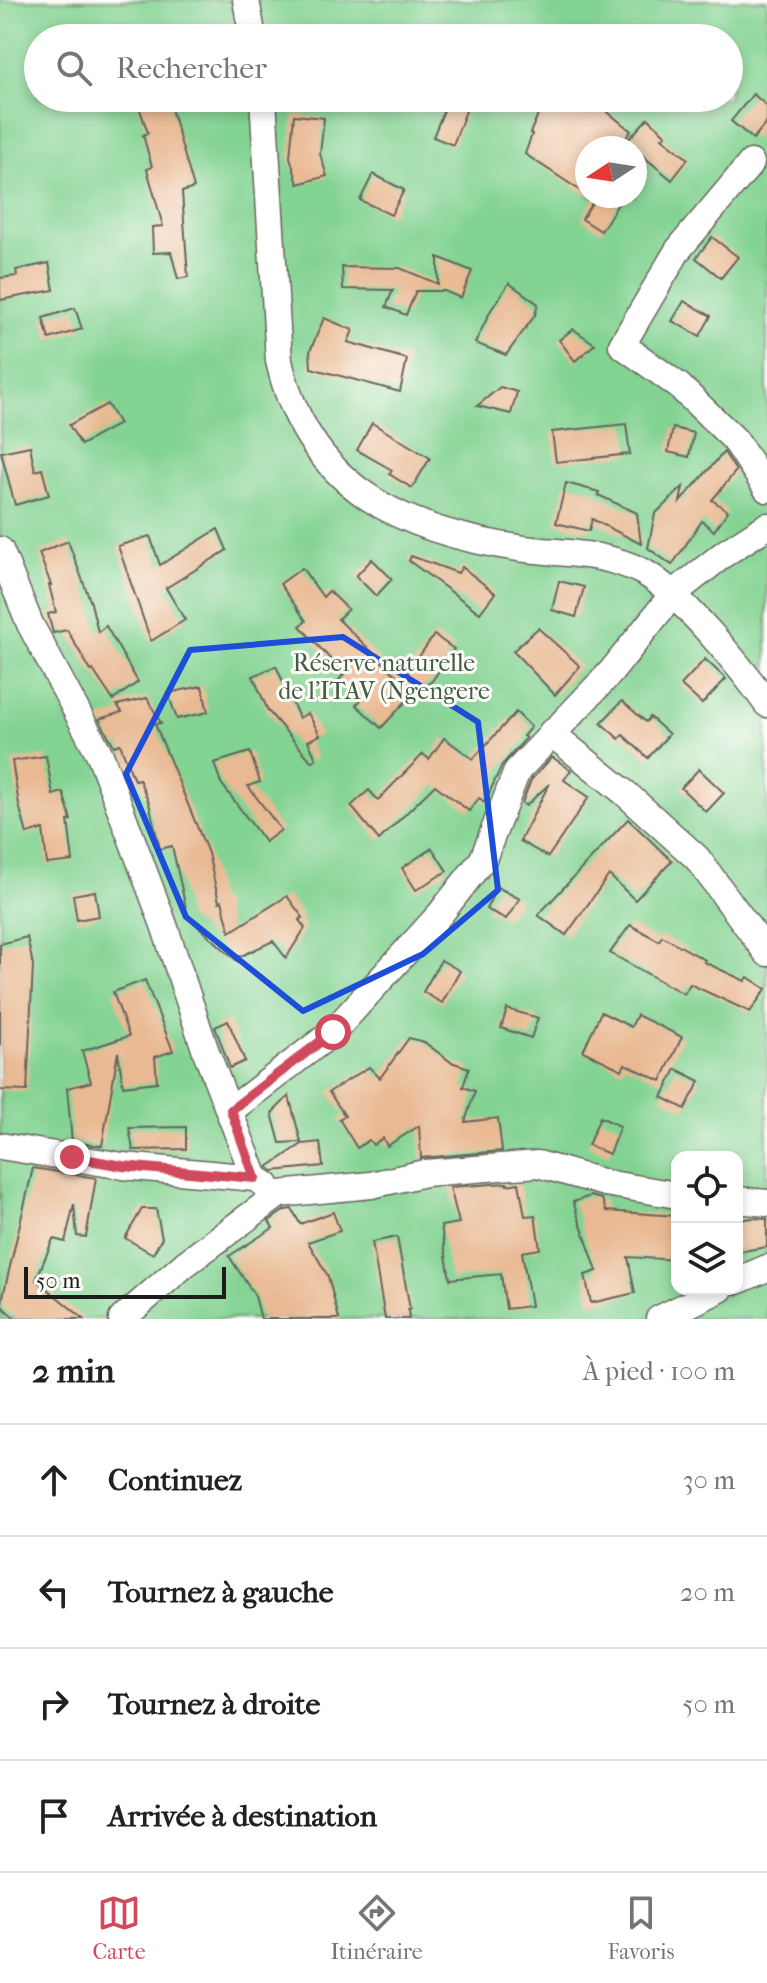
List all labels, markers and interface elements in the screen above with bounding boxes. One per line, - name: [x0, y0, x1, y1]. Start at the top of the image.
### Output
- search box: [24, 24, 743, 112]
- icon: search: [52, 46, 96, 90]
- text: Rechercher: [116, 51, 267, 86]
- north arrow: [575, 136, 647, 208]
- park label: Réserve naturelle de l'ITAV (Ngengere: [278, 649, 490, 705]
- route start: [315, 1014, 351, 1050]
- route end: [54, 1139, 90, 1175]
- map controls: [671, 1151, 743, 1295]
- button: locate: [671, 1151, 743, 1223]
- button: layers: [671, 1223, 743, 1295]
- scale bar: [24, 1263, 226, 1299]
- text: 50 m: [36, 1268, 81, 1294]
- text: 2 min: [32, 1351, 115, 1391]
- text: À pied · 100 m: [583, 1356, 735, 1387]
- icon: ahead: [32, 1458, 76, 1502]
- text: Continuez: [108, 1463, 242, 1498]
- text: 30 m: [683, 1465, 735, 1496]
- icon: left: [32, 1570, 76, 1614]
- text: Tournez à gauche: [108, 1575, 334, 1610]
- text: 20 m: [680, 1577, 735, 1608]
- icon: right: [32, 1682, 76, 1726]
- text: Tournez à droite: [108, 1687, 320, 1722]
- text: 50 m: [682, 1689, 735, 1720]
- icon: arrive: [32, 1794, 76, 1838]
- text: Arrivée à destination: [108, 1799, 377, 1834]
- tab: Carte: [92, 1891, 146, 1965]
- tab: Itinéraire: [330, 1891, 423, 1965]
- tab: Favoris: [608, 1891, 675, 1965]

